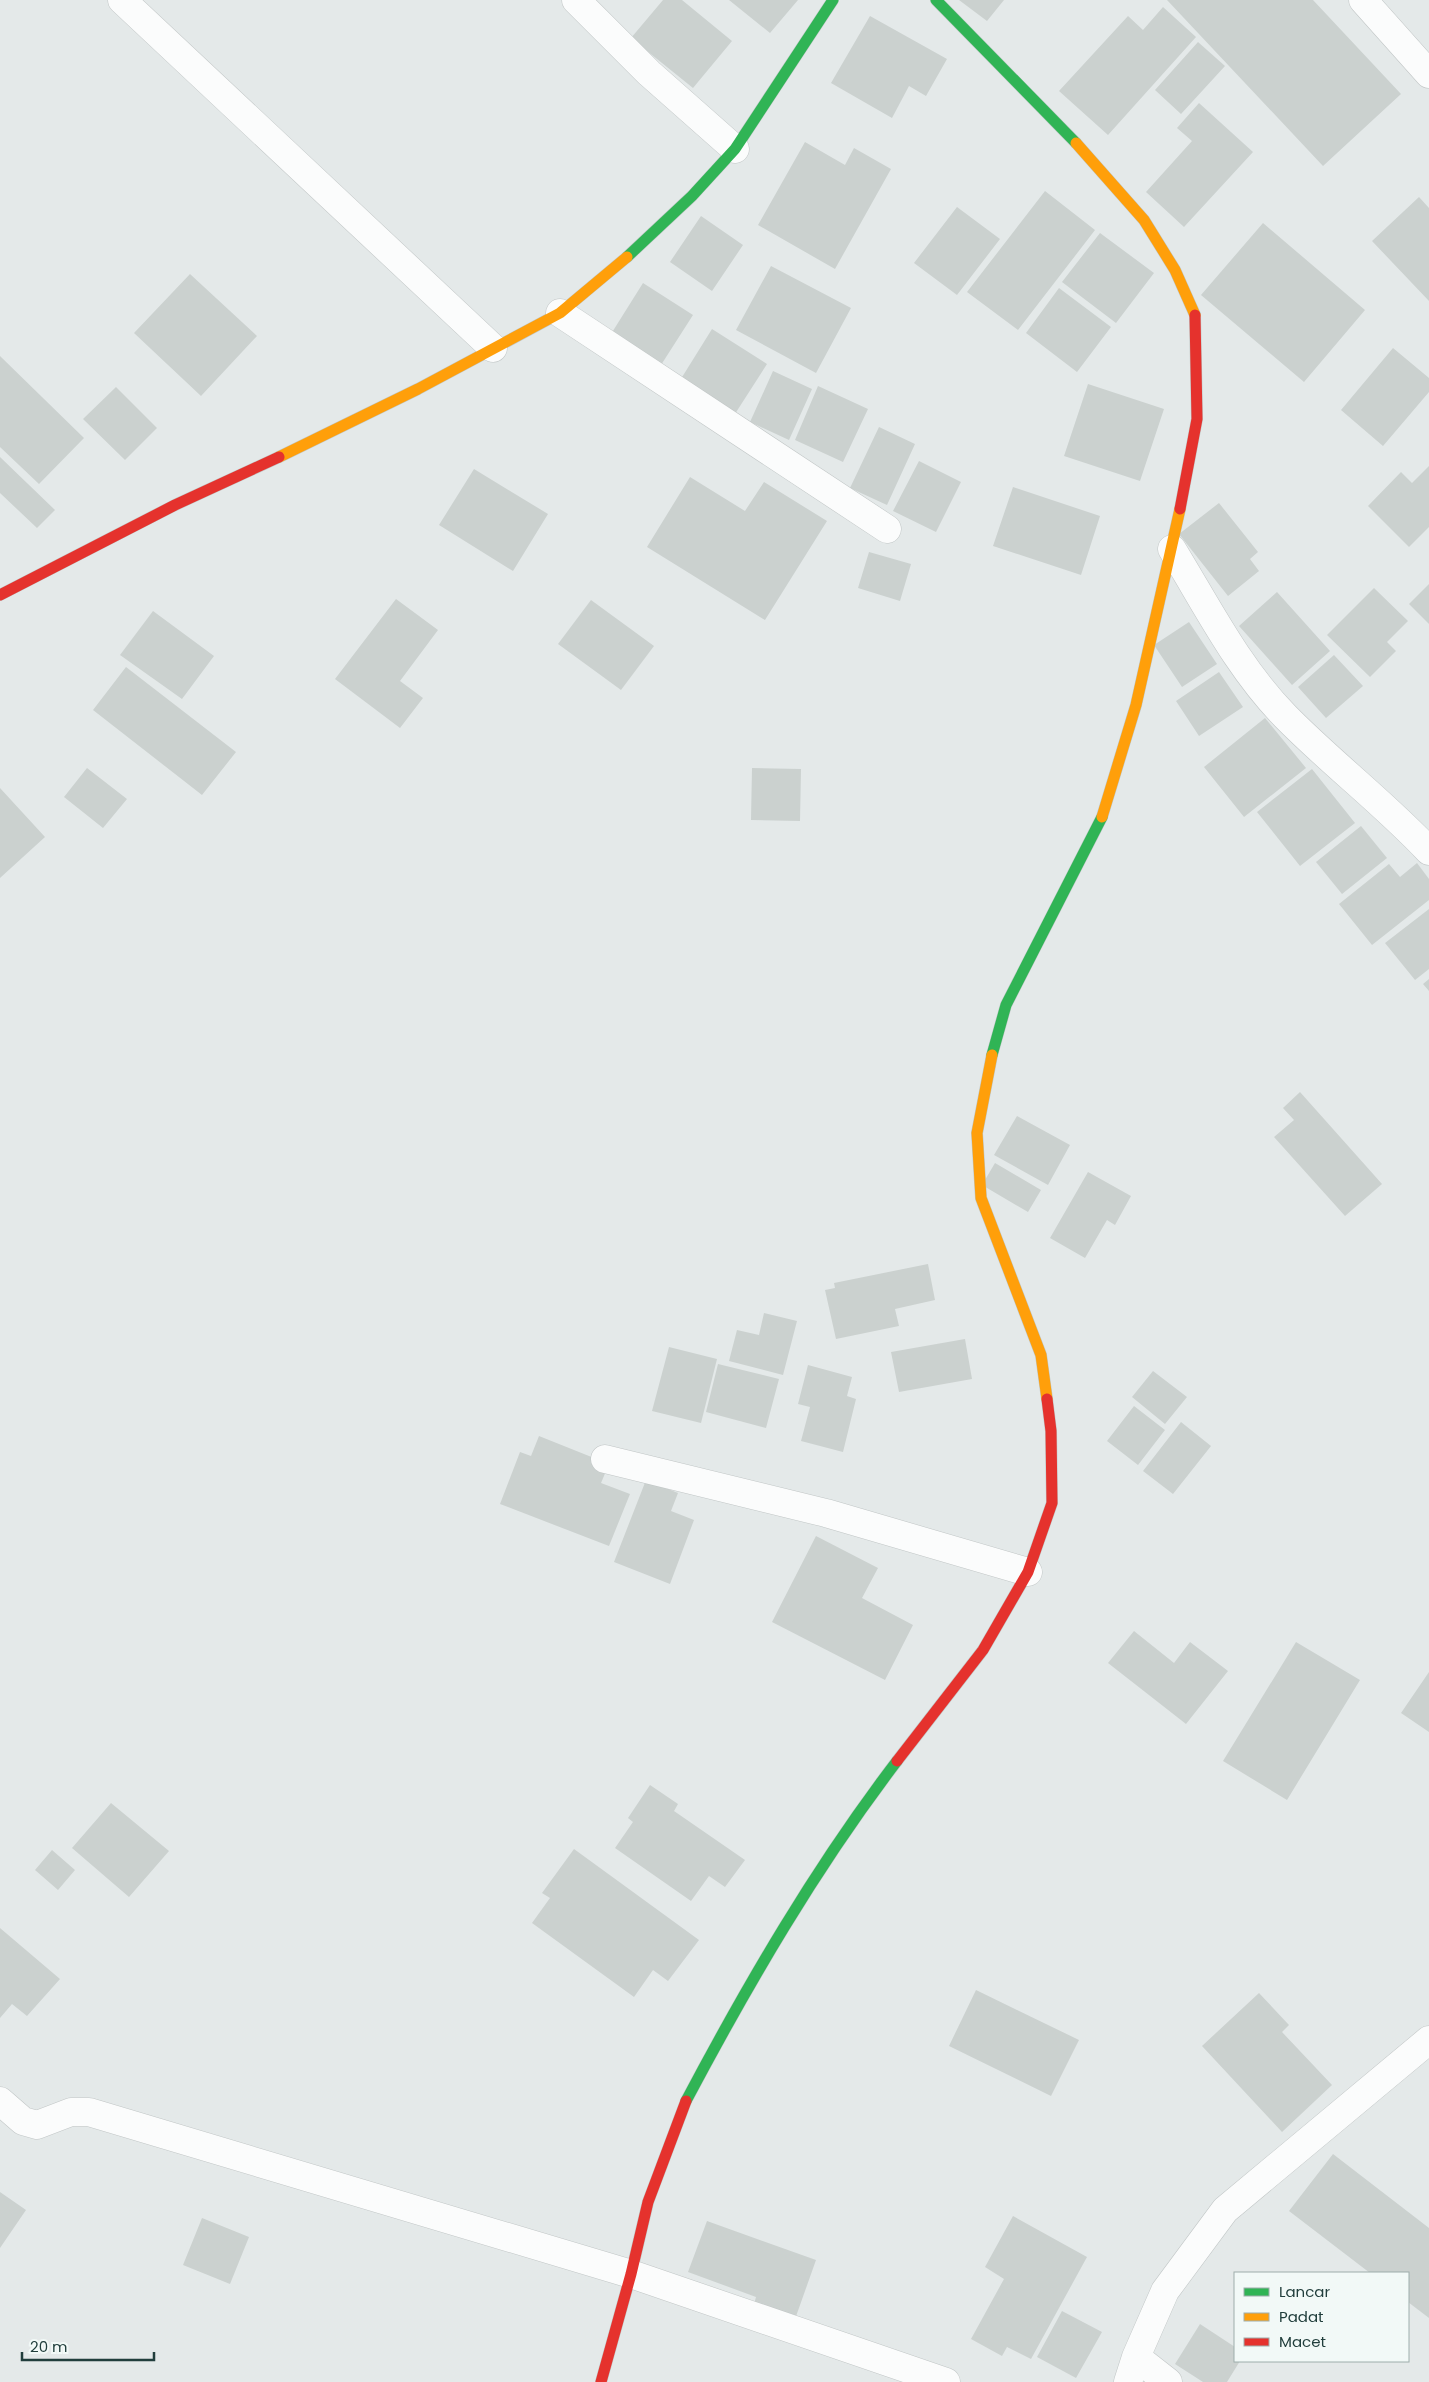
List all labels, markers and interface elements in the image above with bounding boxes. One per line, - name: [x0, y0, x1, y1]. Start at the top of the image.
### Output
- legend: [1234, 2272, 1409, 2362]
- text: Lancar: [1279, 2281, 1330, 2302]
- text: Padat: [1279, 2306, 1324, 2327]
- scale bar: [22, 2330, 155, 2362]
- text: Macet: [1279, 2331, 1326, 2352]
- text: 20 m: [30, 2336, 68, 2357]

